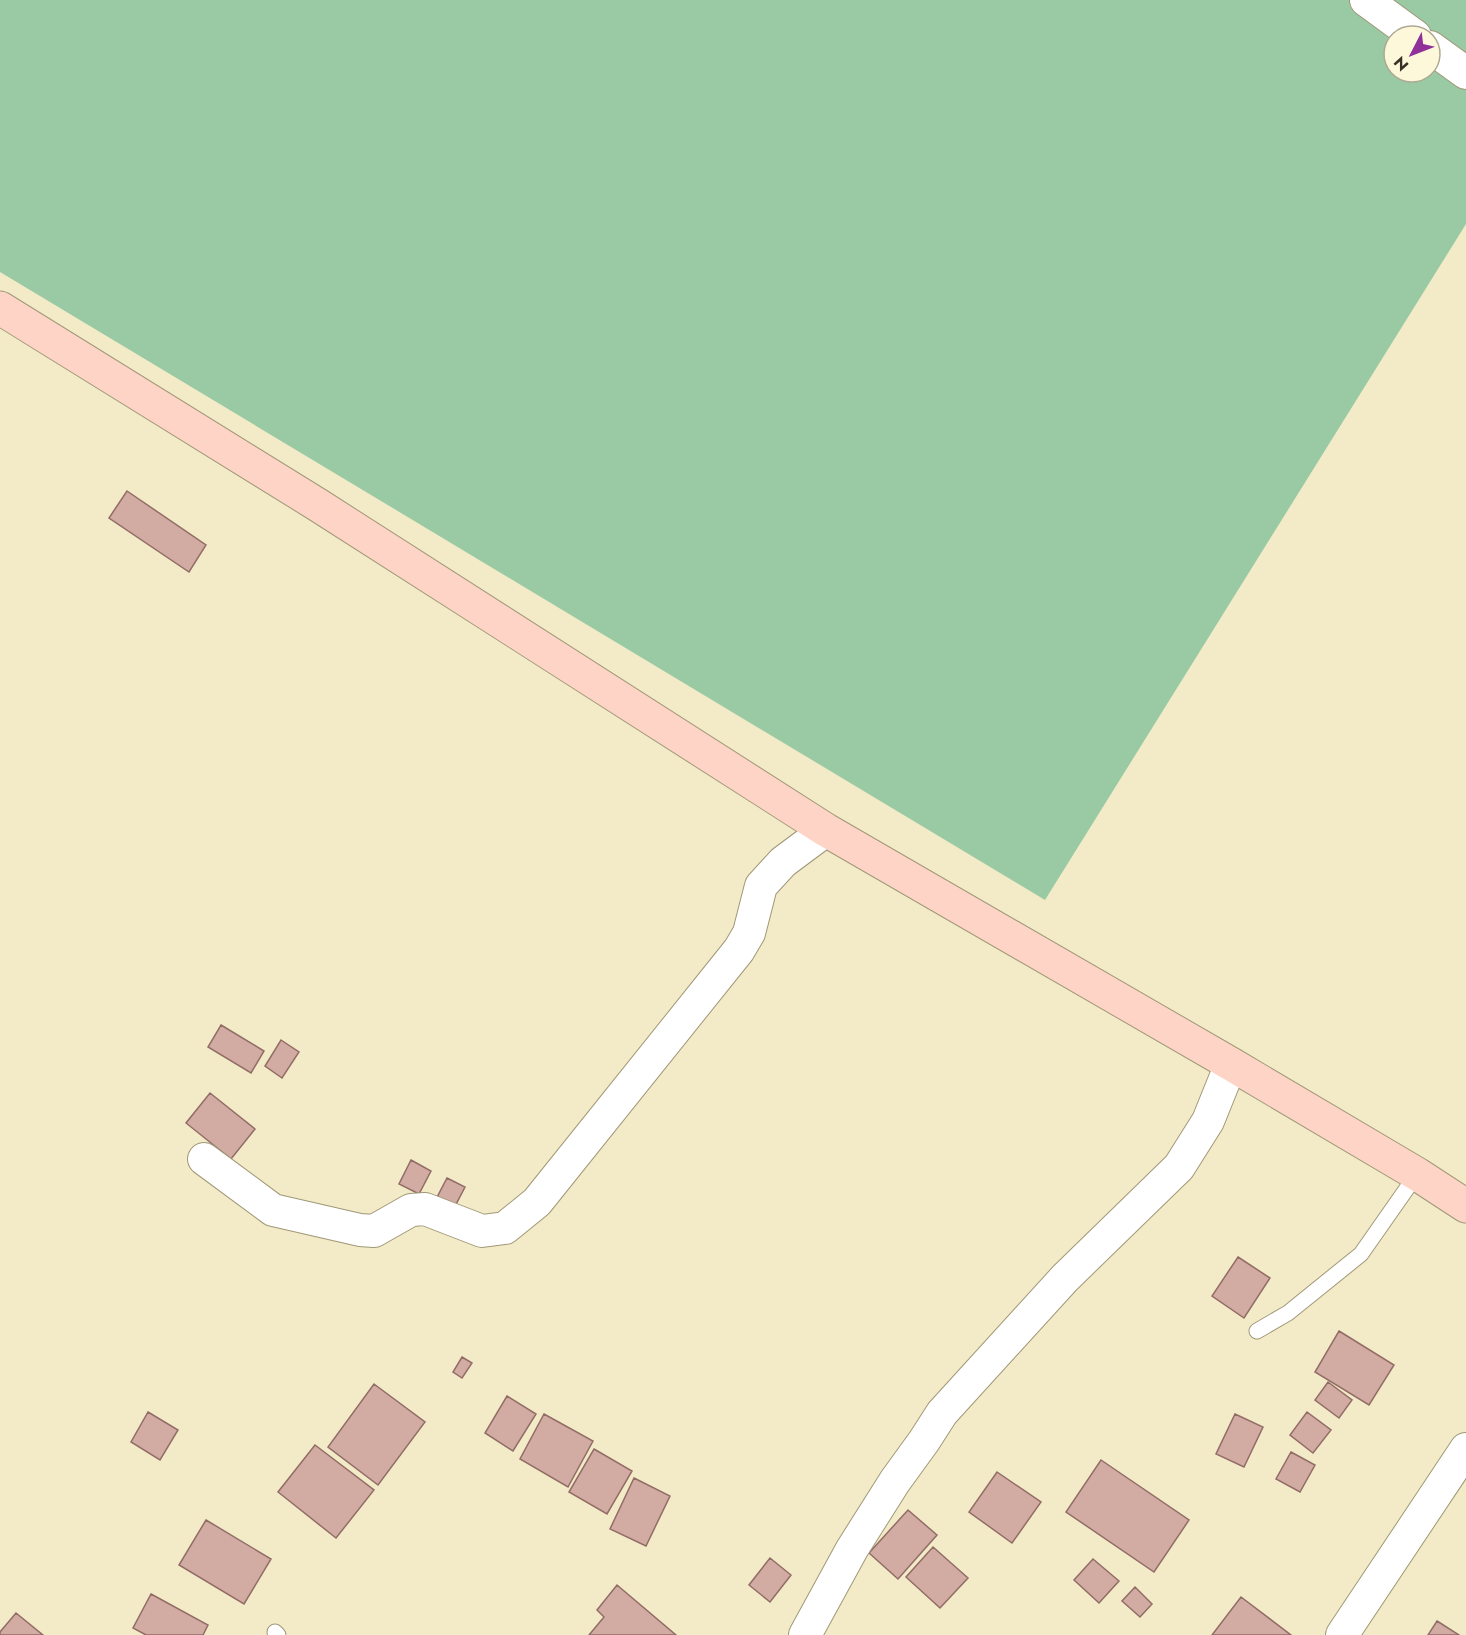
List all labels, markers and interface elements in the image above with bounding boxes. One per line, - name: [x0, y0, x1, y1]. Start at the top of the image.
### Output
- north arrow: [1382, 24, 1442, 84]
- text: N: [1388, 51, 1414, 76]

